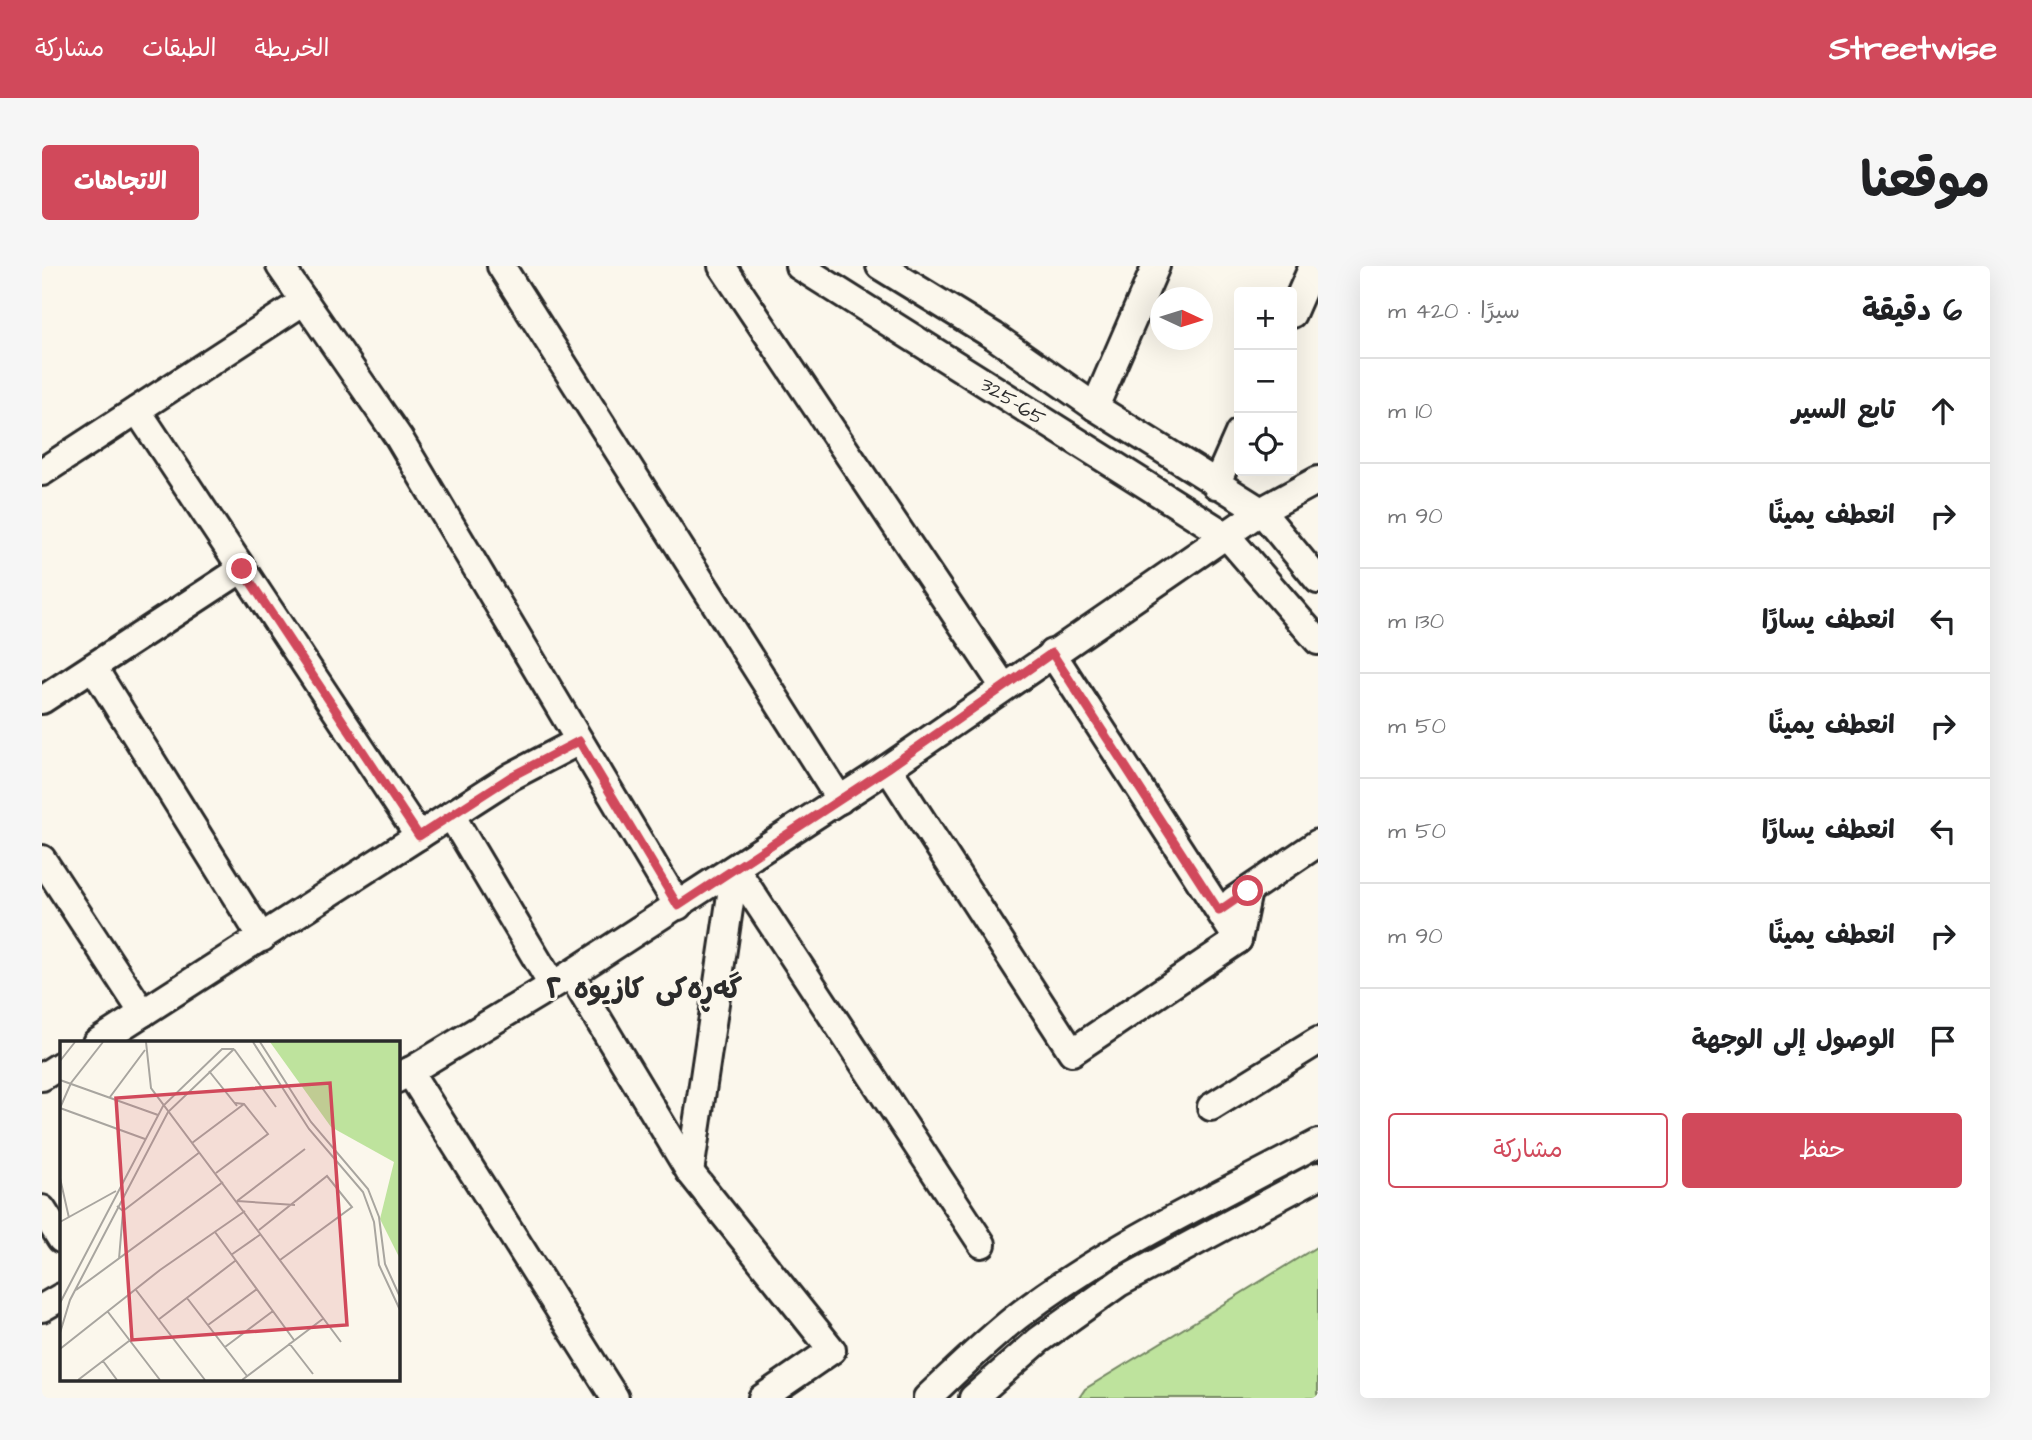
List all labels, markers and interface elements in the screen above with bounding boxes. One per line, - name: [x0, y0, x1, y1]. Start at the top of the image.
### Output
- text: Streetwise: [1829, 26, 1997, 72]
- text: مشاركة: [35, 32, 104, 66]
- text: الطبقات: [142, 32, 217, 66]
- text: الخريطة: [255, 32, 329, 66]
- button: الاتجاهات: [42, 145, 199, 220]
- text: موقعنا: [1860, 148, 1990, 216]
- north arrow: [1150, 287, 1213, 350]
- map controls: [1234, 287, 1297, 476]
- button: +: [1234, 287, 1297, 350]
- text: 6 دقيقة: [1862, 290, 1962, 332]
- text: سيرًا · 420 m: [1388, 295, 1520, 327]
- button: −: [1234, 350, 1297, 413]
- street label: 325-65: [974, 370, 1051, 433]
- text: تابع السير: [1792, 392, 1895, 428]
- icon: ahead: [1924, 392, 1962, 430]
- text: 10 m: [1388, 395, 1433, 427]
- button: locate: [1234, 413, 1297, 476]
- text: انعطف يمينًا: [1768, 497, 1895, 533]
- icon: right: [1924, 497, 1962, 535]
- text: 90 m: [1388, 500, 1443, 532]
- route end: [226, 553, 257, 584]
- text: انعطف يسارًا: [1762, 602, 1895, 638]
- icon: left: [1924, 602, 1962, 640]
- text: 130 m: [1388, 605, 1444, 637]
- text: انعطف يمينًا: [1768, 707, 1895, 743]
- icon: right: [1924, 707, 1962, 745]
- text: 50 m: [1388, 710, 1446, 742]
- text: انعطف يسارًا: [1762, 812, 1895, 848]
- icon: left: [1924, 812, 1962, 850]
- text: 50 m: [1388, 815, 1446, 847]
- route start: [1232, 875, 1263, 906]
- text: انعطف يمينًا: [1768, 917, 1895, 953]
- icon: right: [1924, 917, 1962, 955]
- text: 90 m: [1388, 920, 1443, 952]
- district label: گەڕەکی کازیوە ٢: [546, 970, 743, 1012]
- text: الوصول إلى الوجهة: [1691, 1022, 1895, 1058]
- icon: arrive: [1924, 1022, 1962, 1060]
- inset map: [60, 1041, 399, 1380]
- button: مشاركة: [1388, 1113, 1668, 1188]
- button: حفظ: [1682, 1113, 1962, 1188]

